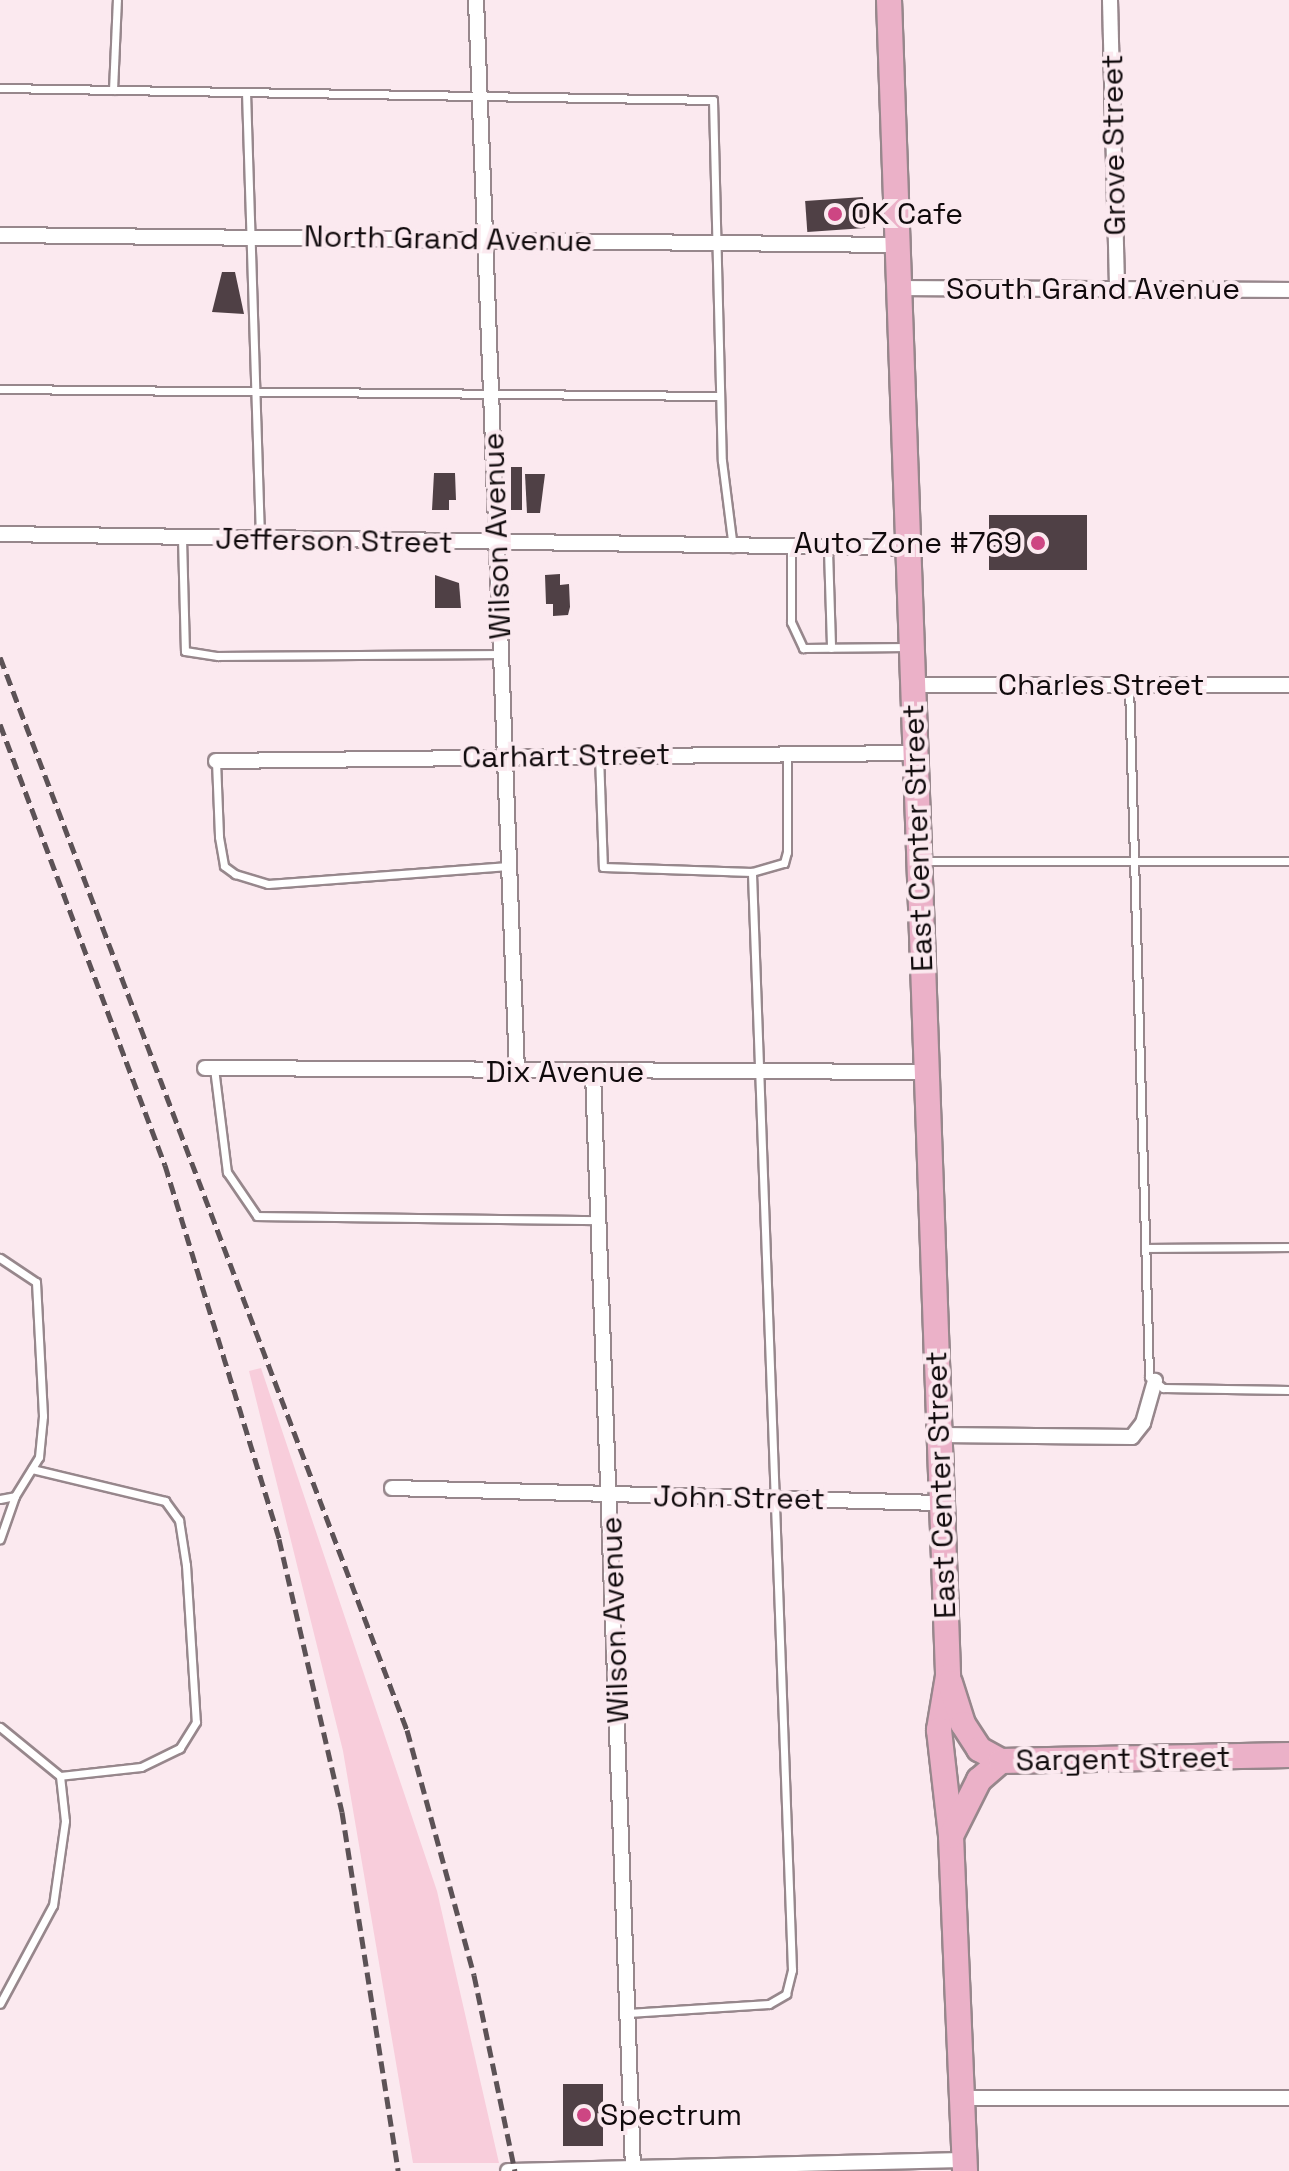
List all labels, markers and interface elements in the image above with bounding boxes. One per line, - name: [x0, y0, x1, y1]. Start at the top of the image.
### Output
- street label: Grove Street: [1094, 54, 1134, 236]
- place label: OK Cafe: [851, 196, 963, 232]
- marker: OK Cafe: [826, 205, 844, 223]
- street label: North Grand Avenue: [303, 218, 593, 260]
- street label: South Grand Avenue: [946, 271, 1240, 307]
- street label: Wilson Avenue: [475, 432, 519, 640]
- street label: Jefferson Street: [215, 521, 453, 561]
- place label: Auto Zone #769: [794, 525, 1022, 561]
- marker: Auto Zone #769: [1029, 534, 1047, 552]
- street label: Charles Street: [998, 667, 1204, 703]
- street label: East Center Street: [895, 704, 941, 972]
- street label: Carhart Street: [462, 736, 670, 776]
- street label: Dix Avenue: [486, 1054, 644, 1090]
- street label: East Center Street: [918, 1351, 964, 1619]
- street label: John Street: [653, 1479, 825, 1517]
- street label: Wilson Avenue: [593, 1516, 637, 1724]
- street label: Sargent Street: [1015, 1739, 1231, 1779]
- place label: Spectrum: [600, 2097, 742, 2133]
- marker: Spectrum: [575, 2106, 593, 2124]

